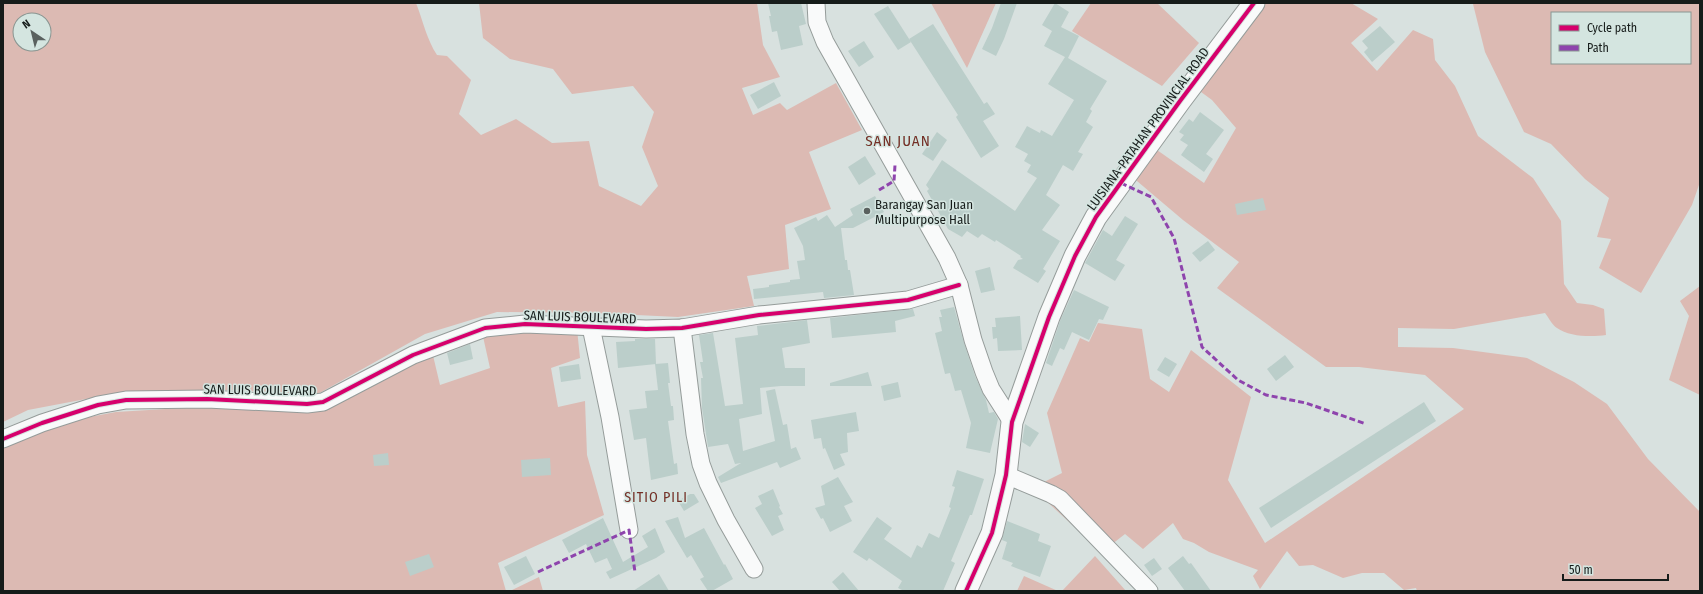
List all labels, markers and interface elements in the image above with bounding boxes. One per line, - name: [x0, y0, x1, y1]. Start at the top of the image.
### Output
- north arrow: [12, 12, 52, 52]
- legend: [1551, 12, 1691, 64]
- text: N: [20, 17, 33, 31]
- text: Cycle path: [1587, 21, 1637, 35]
- text: Path: [1587, 41, 1609, 55]
- street label: LUISIANA-PATAHAN PROVINCIAL ROAD: [1084, 45, 1212, 213]
- district label: SAN JUAN: [865, 132, 931, 150]
- place label: Barangay San Juan Multipurpose Hall: [875, 197, 973, 227]
- marker: Barangay San Juan Multipurpose Hall: [862, 206, 872, 216]
- street label: SAN LUIS BOULEVARD: [523, 308, 637, 326]
- street label: SAN LUIS BOULEVARD: [203, 382, 317, 398]
- district label: SITIO PILI: [624, 489, 688, 506]
- scale bar: [1563, 556, 1668, 582]
- text: 50 m: [1569, 563, 1593, 577]

